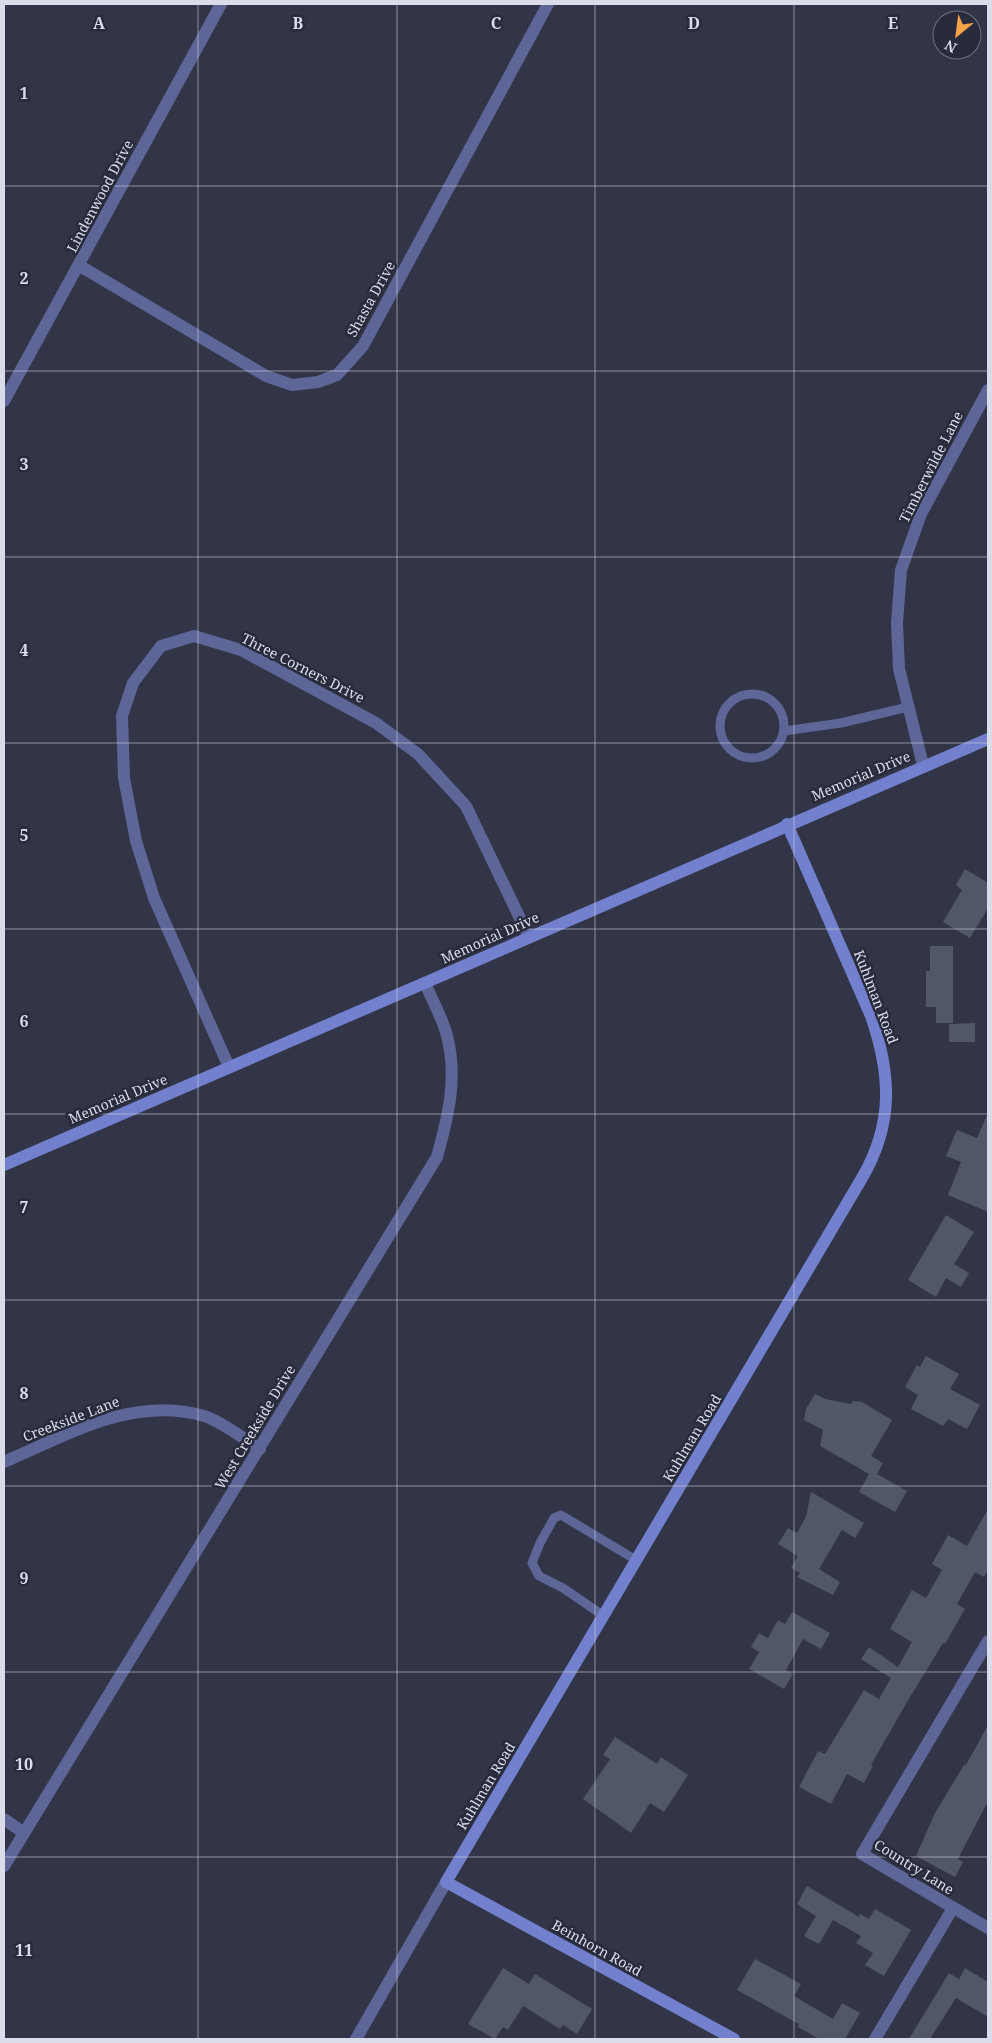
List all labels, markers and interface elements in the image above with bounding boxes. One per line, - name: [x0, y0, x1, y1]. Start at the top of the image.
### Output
- north arrow: [932, 10, 982, 60]
- text: A: [93, 12, 106, 34]
- text: B: [293, 12, 304, 34]
- text: C: [491, 12, 502, 34]
- text: D: [688, 12, 700, 34]
- text: E: [888, 12, 898, 34]
- text: N: [941, 36, 960, 58]
- text: 1: [19, 82, 29, 104]
- street label: Lindenwood Drive: [62, 136, 137, 255]
- street label: Shasta Drive: [342, 257, 399, 340]
- text: 2: [19, 267, 29, 289]
- street label: Timberwilde Lane: [894, 408, 967, 526]
- text: 3: [19, 453, 29, 475]
- street label: Three Corners Drive: [238, 628, 368, 707]
- text: 4: [19, 639, 29, 661]
- street label: Memorial Drive: [808, 746, 913, 805]
- text: 5: [19, 824, 29, 846]
- street label: Memorial Drive: [438, 907, 542, 968]
- street label: Kuhlman Road: [850, 947, 903, 1047]
- text: 6: [19, 1010, 29, 1032]
- street label: Memorial Drive: [65, 1069, 170, 1128]
- text: 7: [19, 1196, 29, 1218]
- street label: West Creekside Drive: [210, 1361, 299, 1492]
- text: 8: [19, 1382, 29, 1404]
- street label: Kuhlman Road: [658, 1390, 725, 1485]
- street label: Creekside Lane: [20, 1391, 122, 1446]
- text: 9: [19, 1567, 29, 1589]
- street label: Kuhlman Road: [452, 1738, 519, 1833]
- text: 10: [15, 1753, 33, 1775]
- street label: Country Lane: [871, 1834, 958, 1899]
- street label: Beinhorn Road: [549, 1915, 646, 1980]
- text: 11: [15, 1939, 33, 1961]

